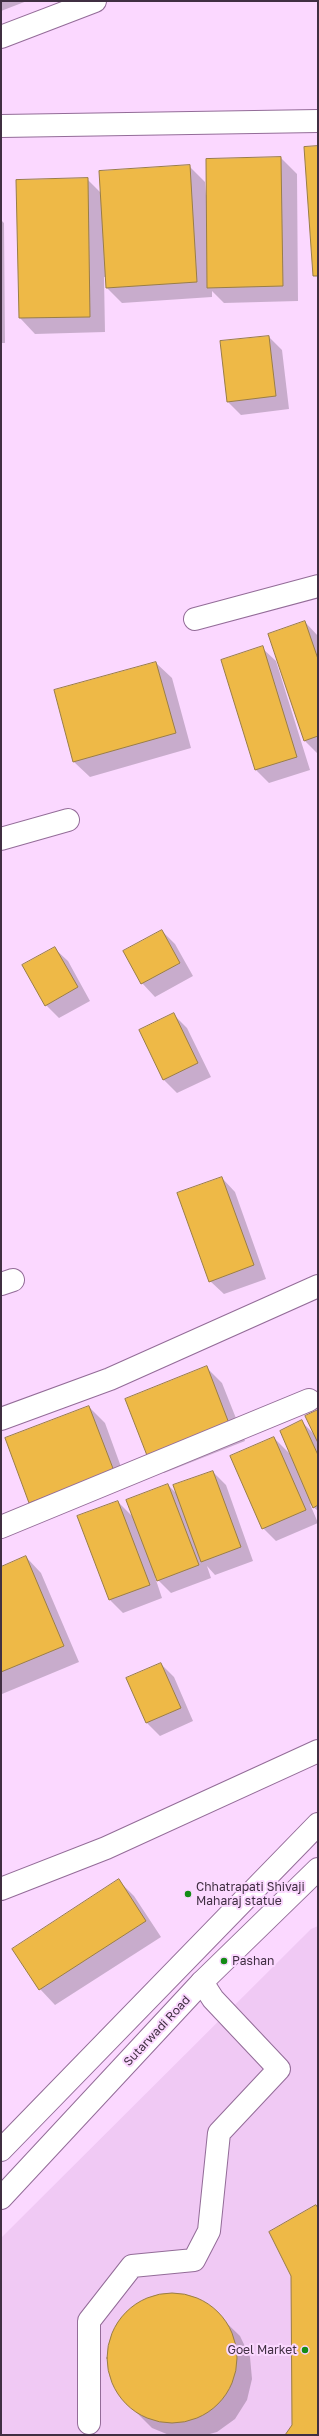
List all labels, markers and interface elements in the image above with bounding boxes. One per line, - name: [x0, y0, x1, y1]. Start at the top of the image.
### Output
- place label: Chhatrapati Shivaji Maharaj statue: [196, 1880, 305, 1908]
- marker: Chhatrapati Shivaji Maharaj statue: [183, 1889, 193, 1899]
- place label: Pashan: [232, 1954, 274, 1968]
- marker: Pashan: [219, 1956, 229, 1966]
- street label: Sutarwadi Road: [121, 1993, 193, 2069]
- place label: Goel Market: [227, 2343, 297, 2357]
- marker: Goel Market: [300, 2345, 310, 2355]

